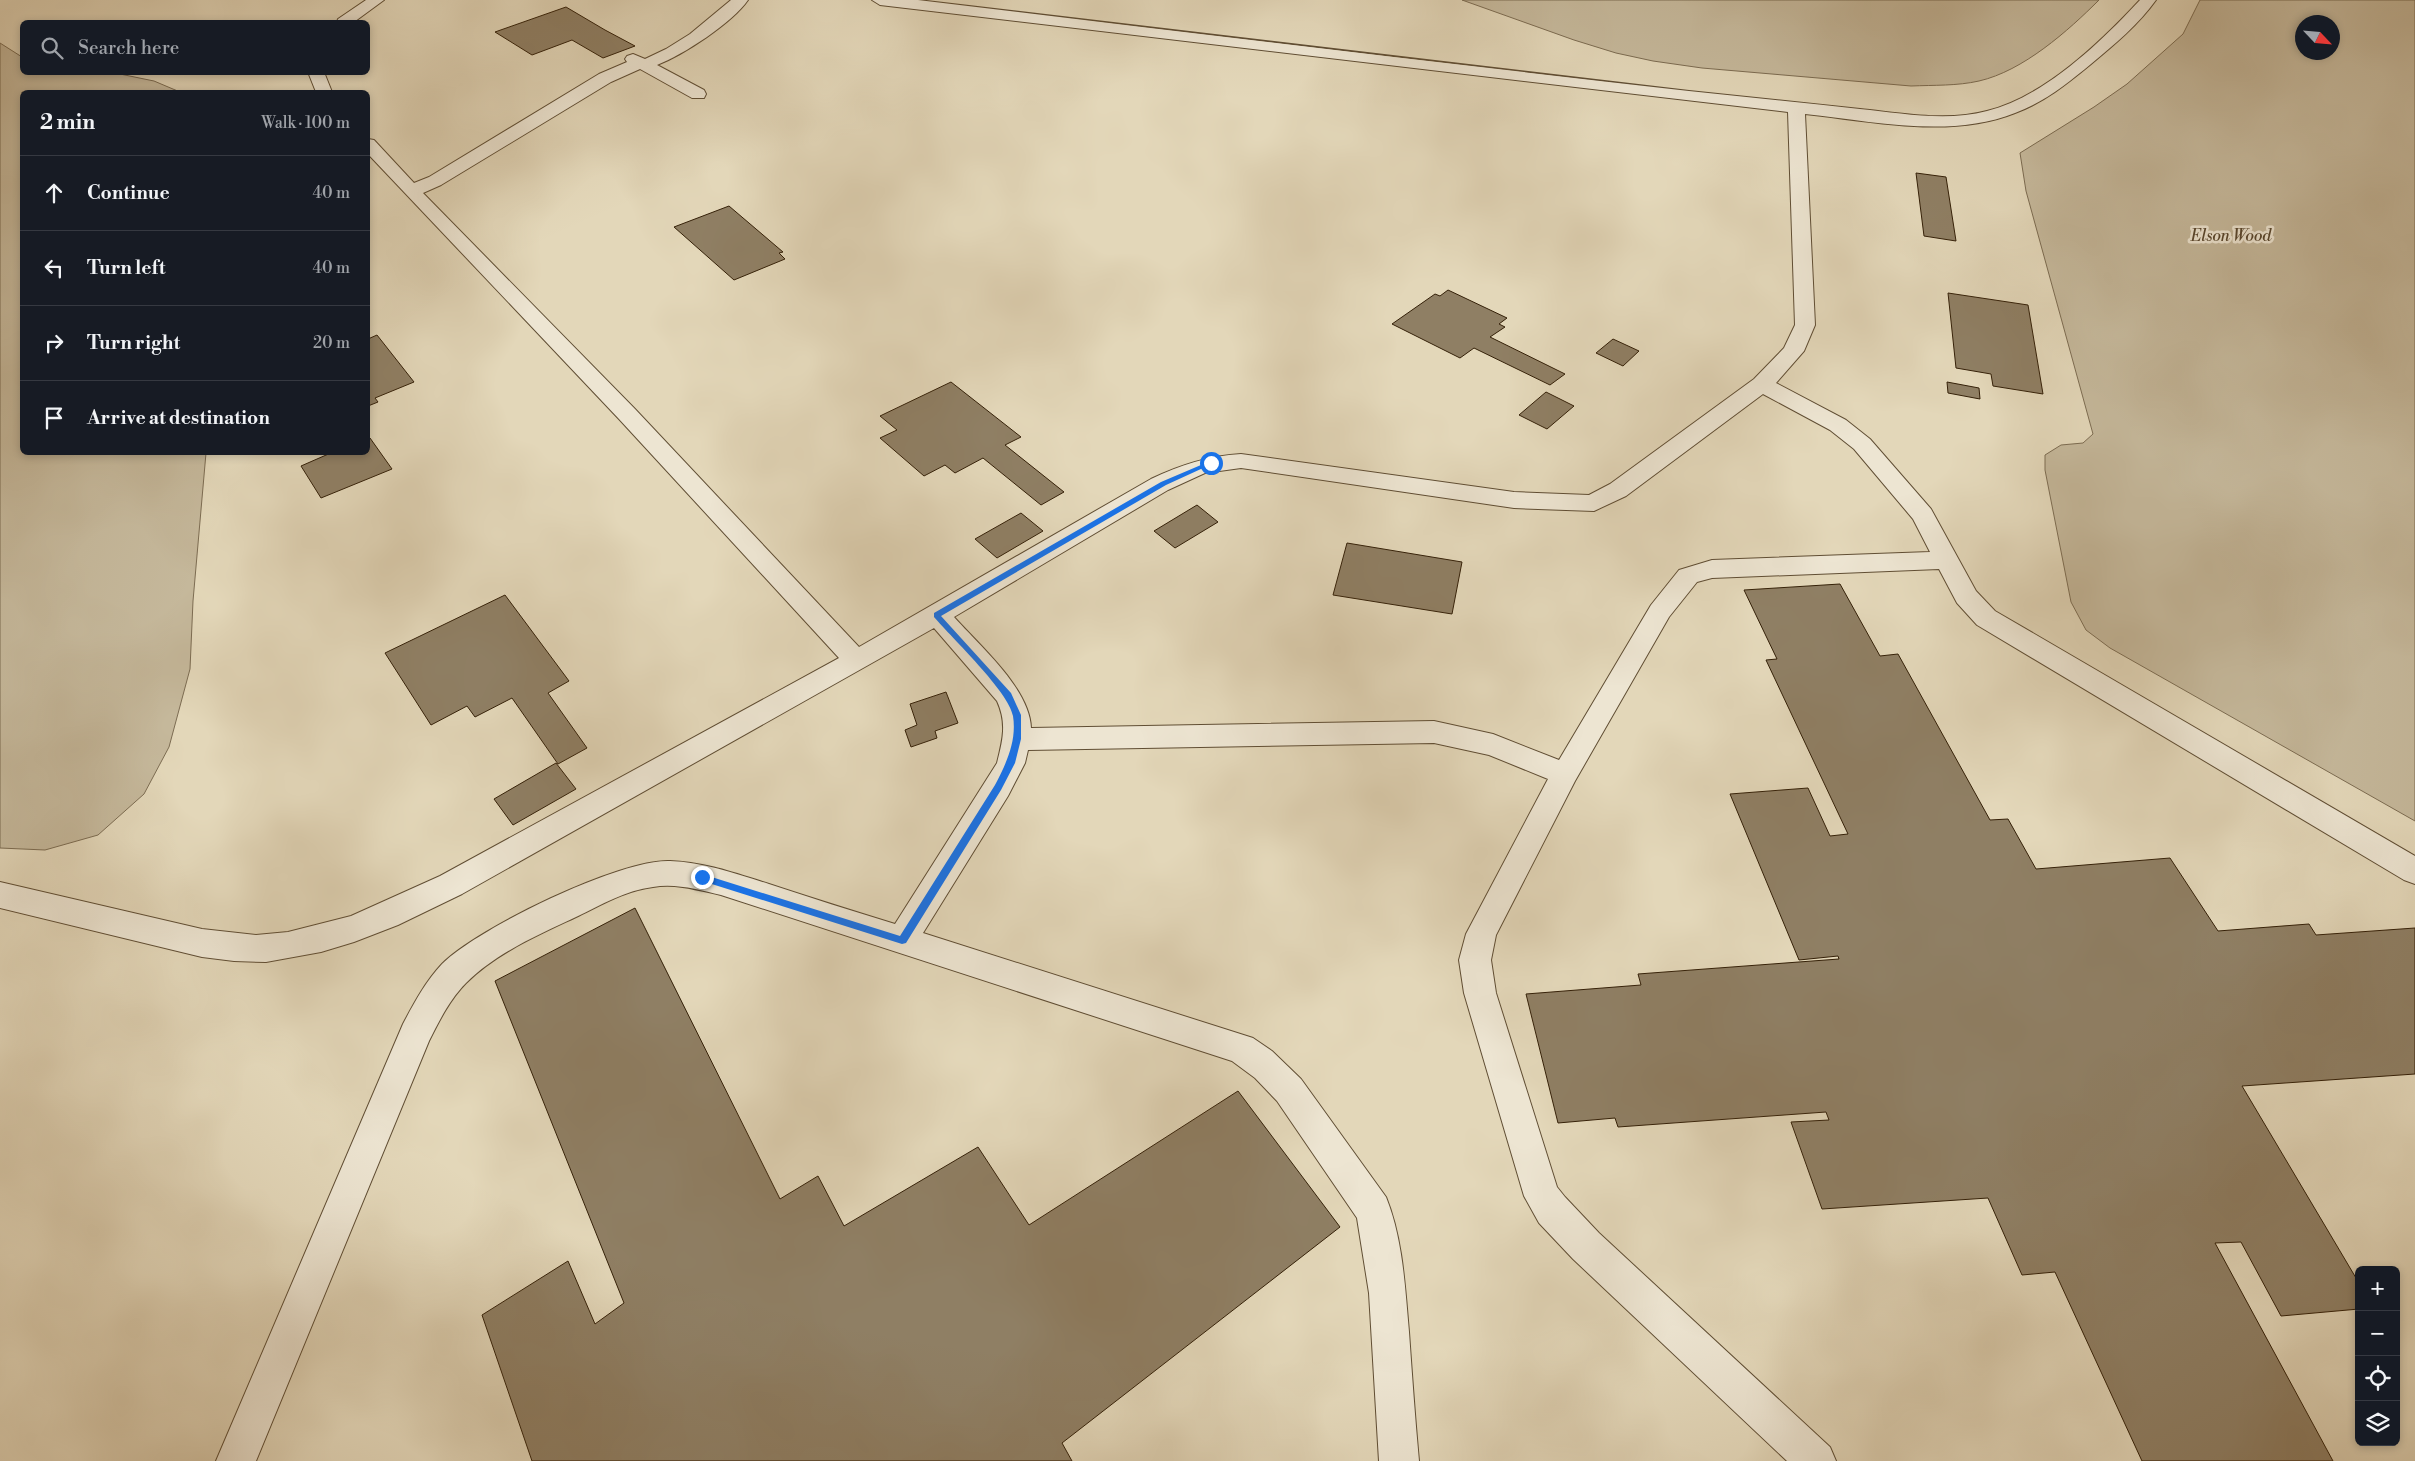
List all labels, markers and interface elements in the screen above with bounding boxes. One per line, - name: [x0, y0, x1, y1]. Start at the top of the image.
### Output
- north arrow: [2295, 15, 2340, 60]
- search box: [20, 20, 370, 75]
- icon: search: [38, 34, 66, 62]
- text: Search here: [78, 36, 179, 60]
- text: 2 min: [40, 110, 95, 136]
- text: Walk · 100 m: [261, 113, 350, 133]
- icon: ahead: [40, 179, 68, 207]
- text: Continue: [87, 181, 170, 205]
- text: 40 m: [313, 183, 350, 203]
- park label: Elson Wood: [2190, 226, 2272, 246]
- icon: left: [40, 254, 68, 282]
- text: Turn left: [87, 256, 166, 280]
- text: 40 m: [313, 258, 350, 278]
- icon: right: [40, 329, 68, 357]
- text: Turn right: [87, 331, 180, 355]
- text: 20 m: [313, 333, 350, 353]
- icon: arrive: [40, 404, 68, 432]
- text: Arrive at destination: [87, 406, 270, 430]
- route start: [1200, 452, 1223, 475]
- route end: [691, 866, 714, 889]
- map controls: [2355, 1266, 2400, 1446]
- button: +: [2355, 1266, 2400, 1311]
- button: −: [2355, 1311, 2400, 1356]
- button: locate: [2355, 1356, 2400, 1401]
- button: layers: [2355, 1401, 2400, 1446]

